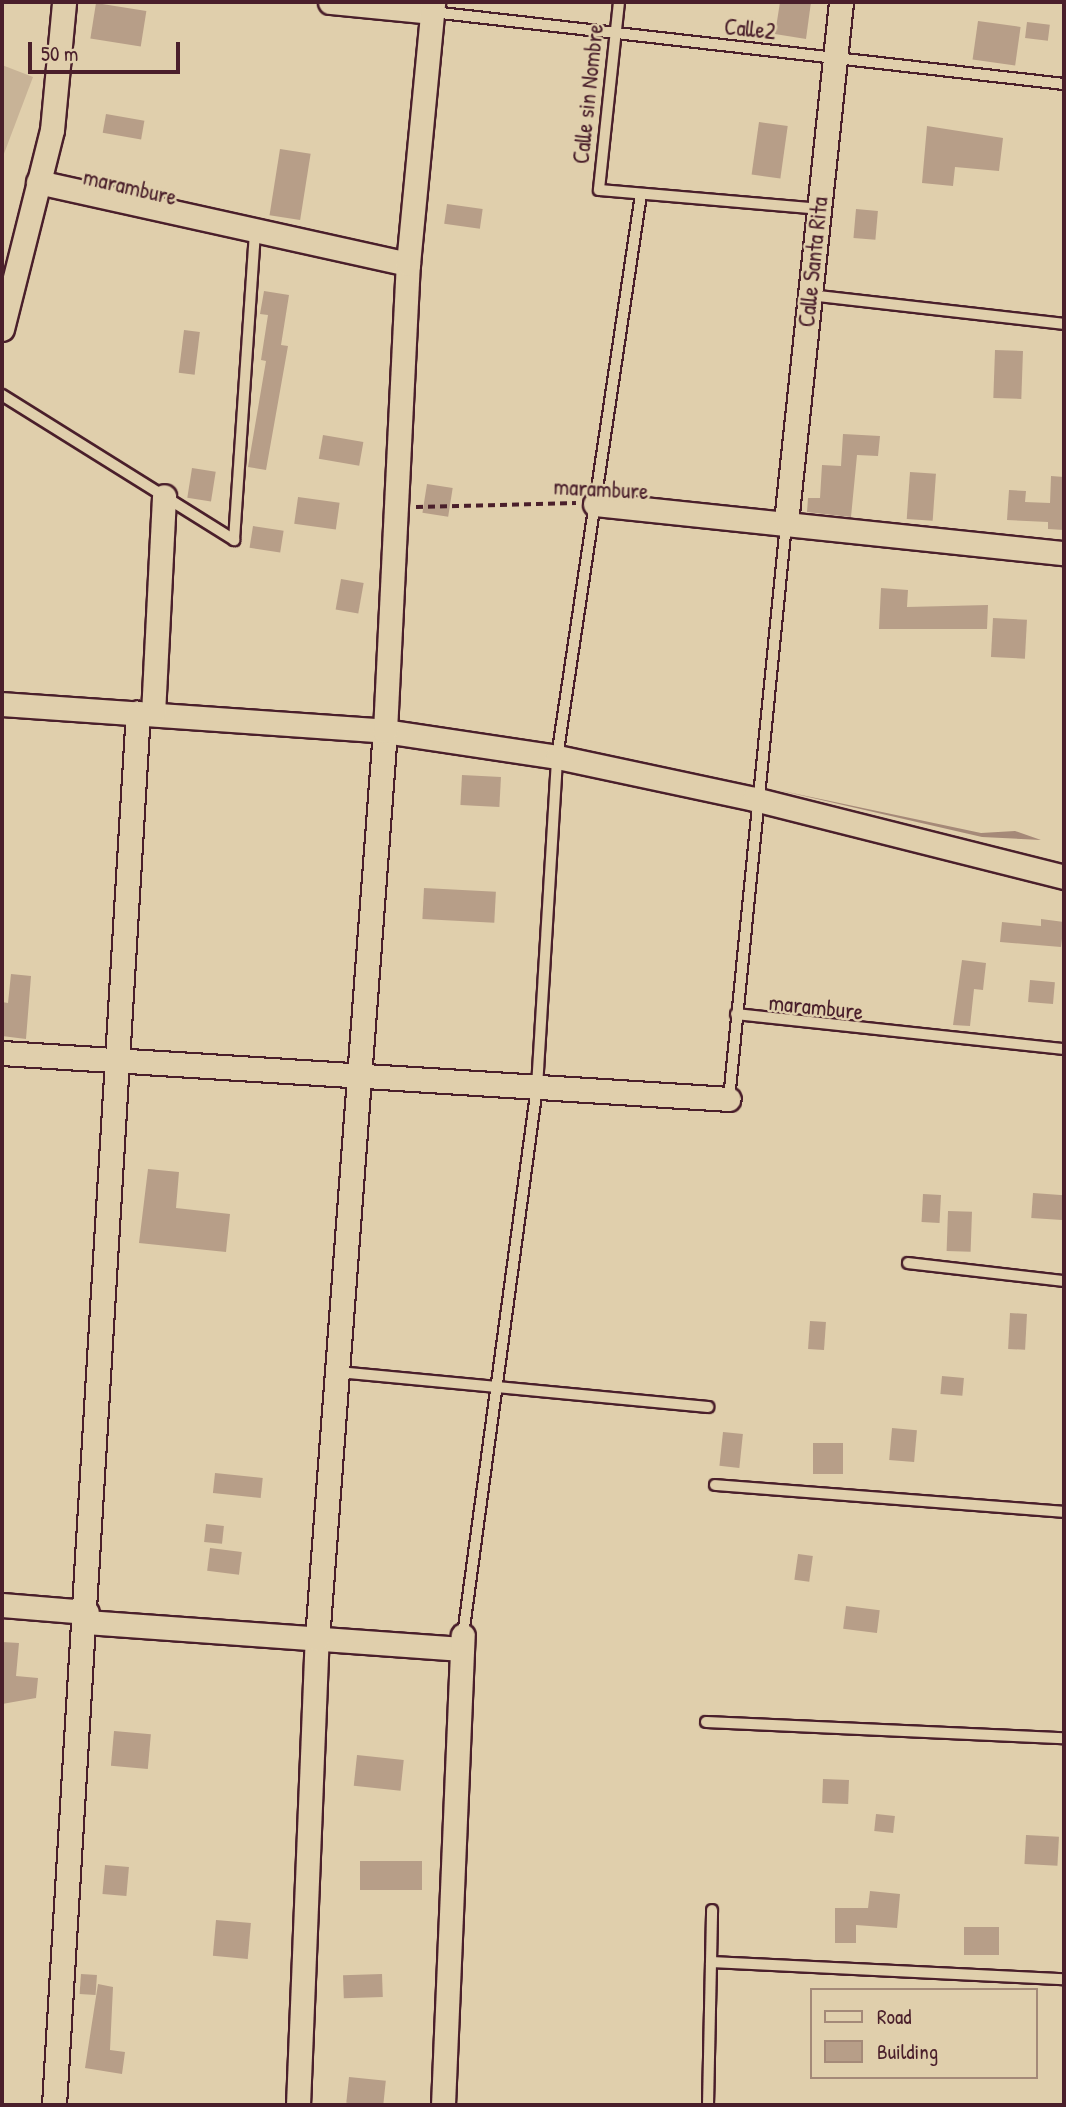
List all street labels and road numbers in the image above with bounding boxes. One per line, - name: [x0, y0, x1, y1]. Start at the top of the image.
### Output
- street label: Calle2: [723, 13, 777, 45]
- street label: Calle sin Nombre: [567, 23, 609, 165]
- street label: marambure: [81, 163, 179, 211]
- street label: Calle Santa Rita: [792, 196, 834, 328]
- street label: marambure: [553, 473, 649, 505]
- street label: marambure: [767, 988, 865, 1026]

